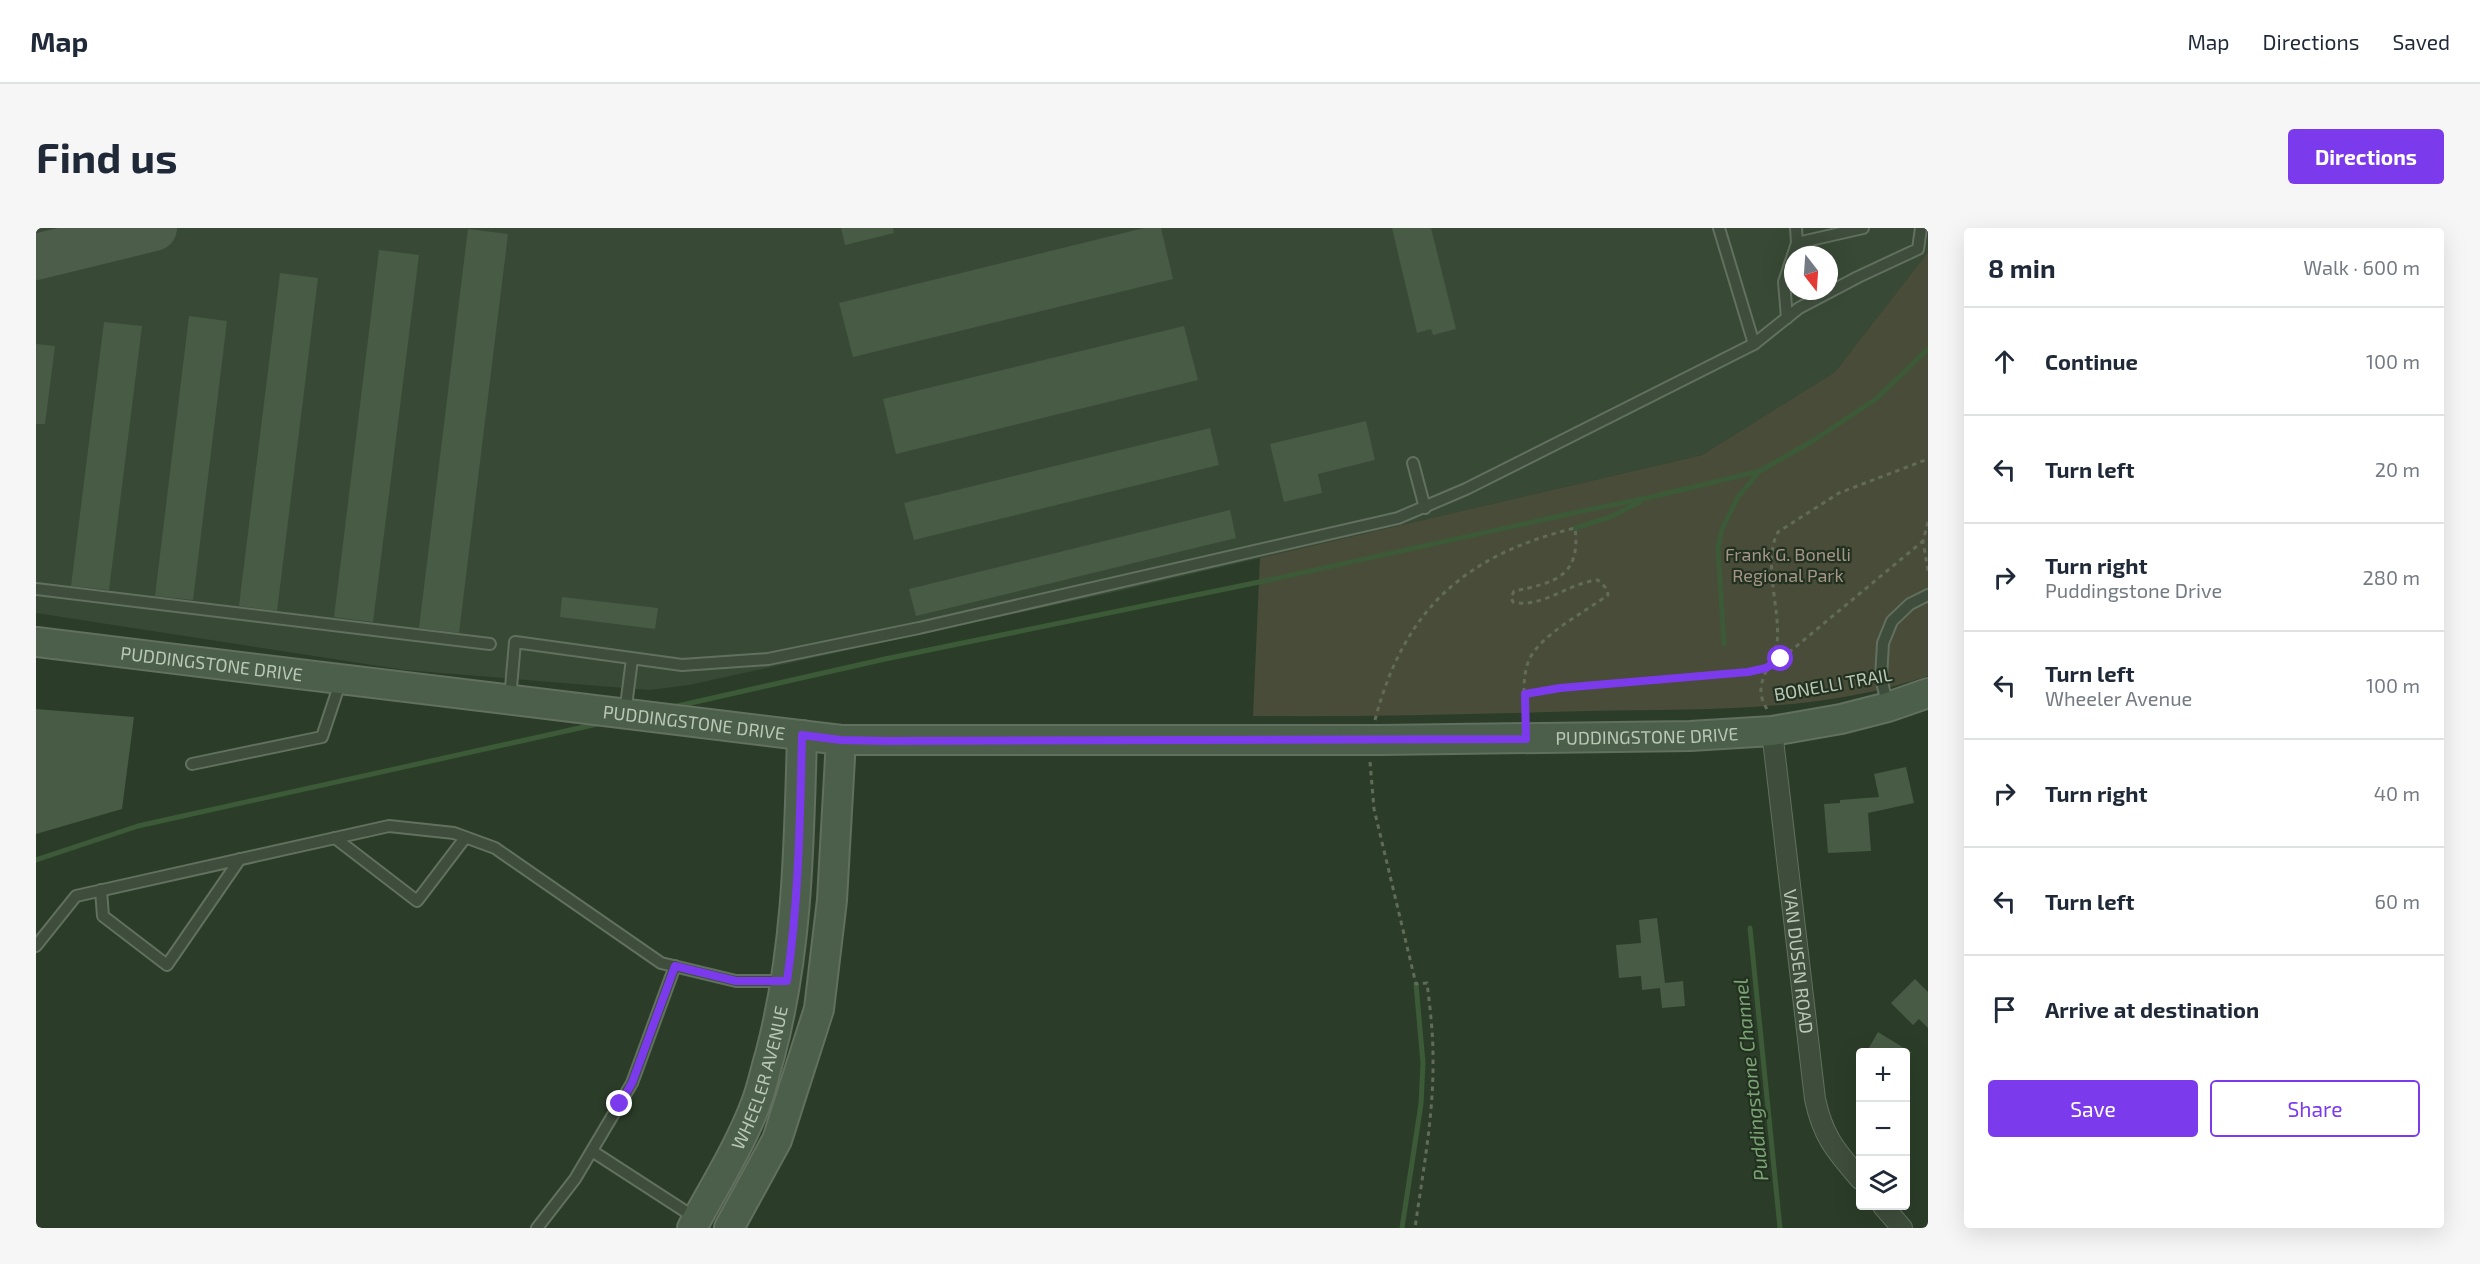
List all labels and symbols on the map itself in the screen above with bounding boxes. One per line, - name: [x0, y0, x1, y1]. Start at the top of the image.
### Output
- north arrow: [1784, 246, 1838, 300]
- park label: Frank G. Bonelli Regional Park: [1725, 543, 1851, 586]
- street label: PUDDINGSTONE DRIVE: [119, 641, 304, 685]
- route start: [1767, 645, 1793, 671]
- street label: BONELLI TRAIL: [1772, 663, 1894, 705]
- street label: PUDDINGSTONE DRIVE: [602, 700, 786, 744]
- street label: PUDDINGSTONE DRIVE: [1555, 722, 1739, 749]
- street label: VAN DUSEN ROAD: [1780, 888, 1818, 1035]
- water label: Puddingstone Channel: [1727, 977, 1773, 1183]
- street label: WHEELER AVENUE: [726, 1004, 792, 1153]
- route end: [606, 1090, 632, 1116]

